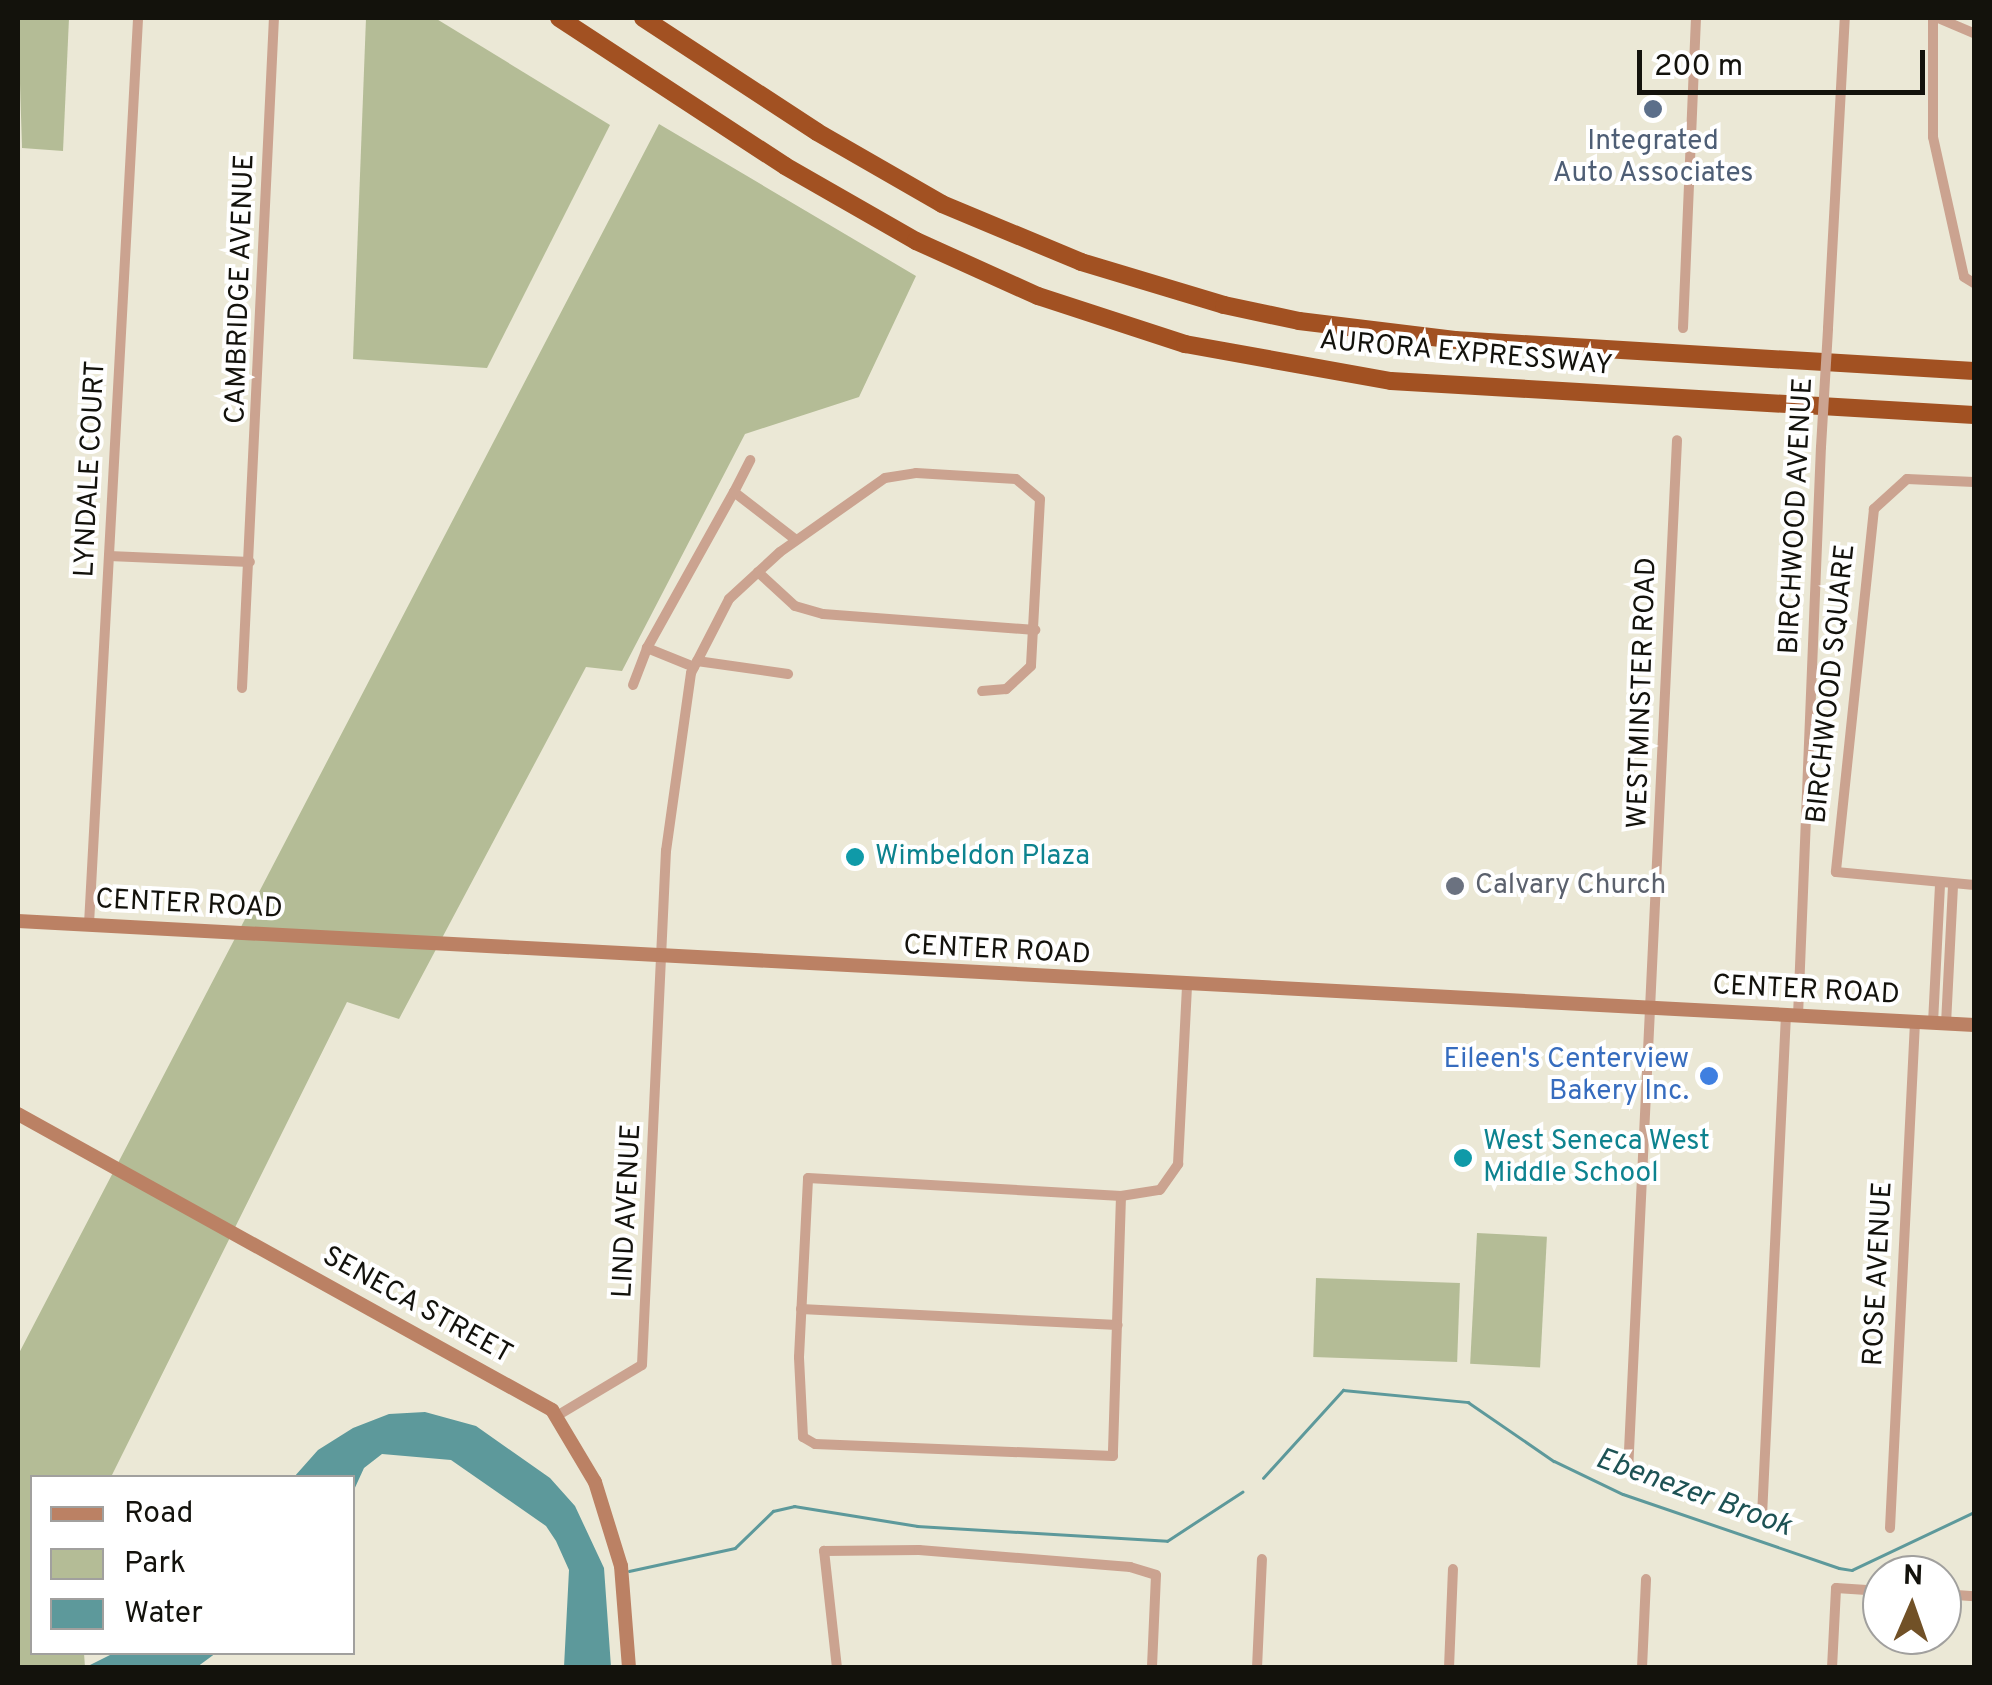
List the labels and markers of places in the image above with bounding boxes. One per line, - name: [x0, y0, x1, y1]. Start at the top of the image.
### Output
- marker: Integrated Auto Associates: [1642, 98, 1664, 120]
- place label: Integrated Auto Associates: [1552, 125, 1754, 191]
- place label: Wimbeldon Plaza: [875, 840, 1090, 874]
- marker: Wimbeldon Plaza: [844, 846, 866, 868]
- place label: Calvary Church: [1475, 869, 1666, 903]
- marker: Calvary Church: [1444, 875, 1466, 897]
- place label: Eileen's Centerview Bakery Inc.: [1443, 1043, 1689, 1109]
- marker: Eileen's Centerview Bakery Inc.: [1698, 1065, 1720, 1087]
- place label: West Seneca West Middle School: [1483, 1125, 1710, 1191]
- marker: West Seneca West Middle School: [1452, 1147, 1474, 1169]

